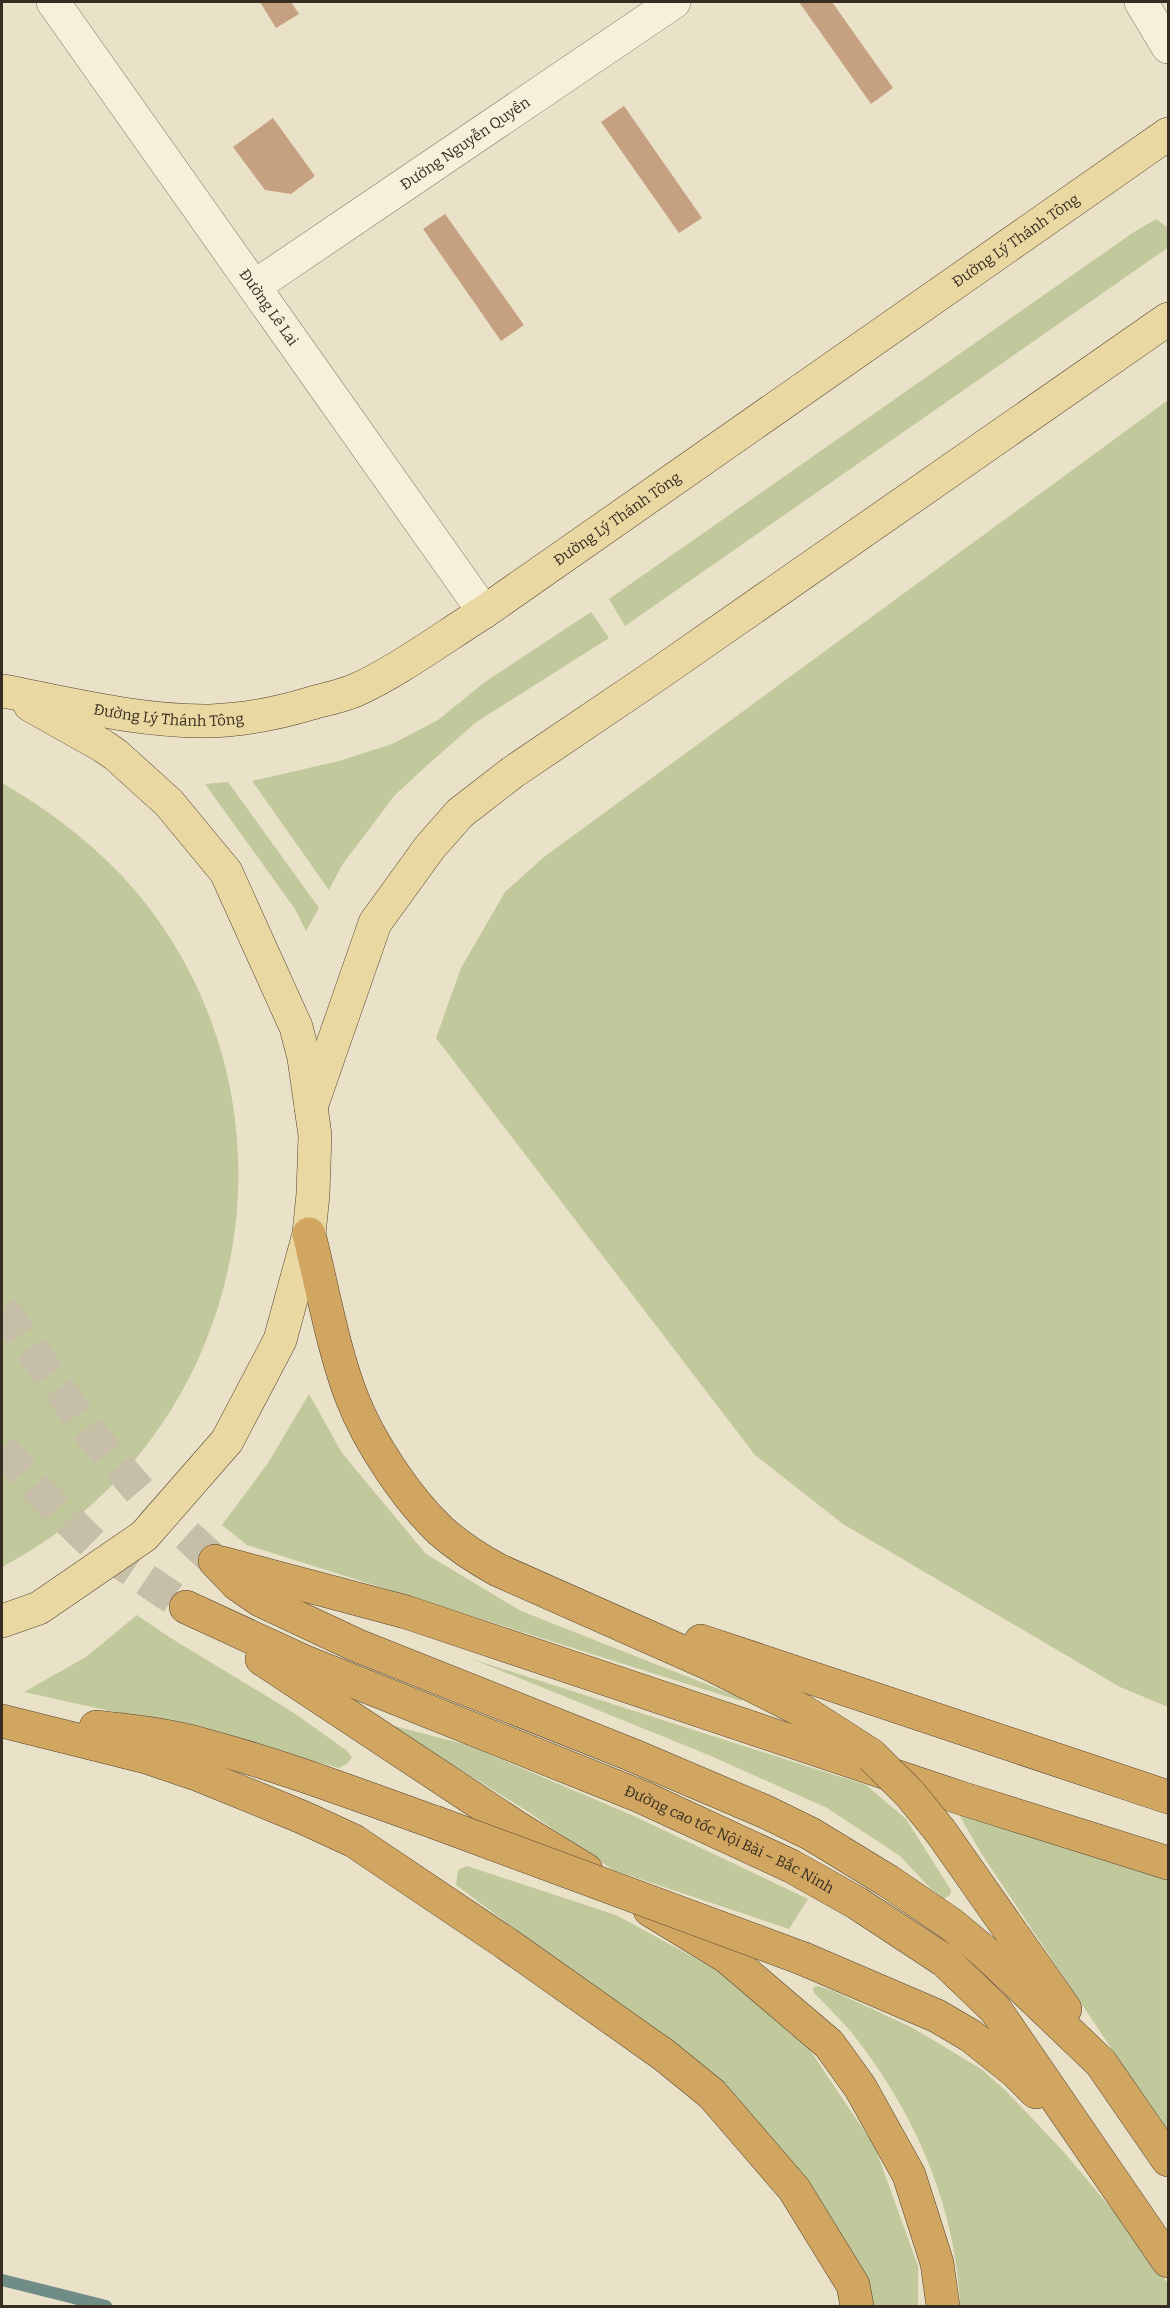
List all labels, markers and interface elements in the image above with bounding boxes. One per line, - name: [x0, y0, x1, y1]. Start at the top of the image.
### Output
- street label: Đường Nguyễn Quyền: [397, 93, 534, 194]
- street label: Đường Lý Thánh Tông: [949, 190, 1083, 291]
- street label: Đường Lê Lai: [236, 266, 302, 350]
- street label: Đường Lý Thánh Tông: [550, 468, 684, 569]
- street label: Đường Lý Thánh Tông: [92, 700, 245, 730]
- street label: Đường cao tốc Nội Bài – Bắc Ninh: [622, 1782, 838, 1898]

